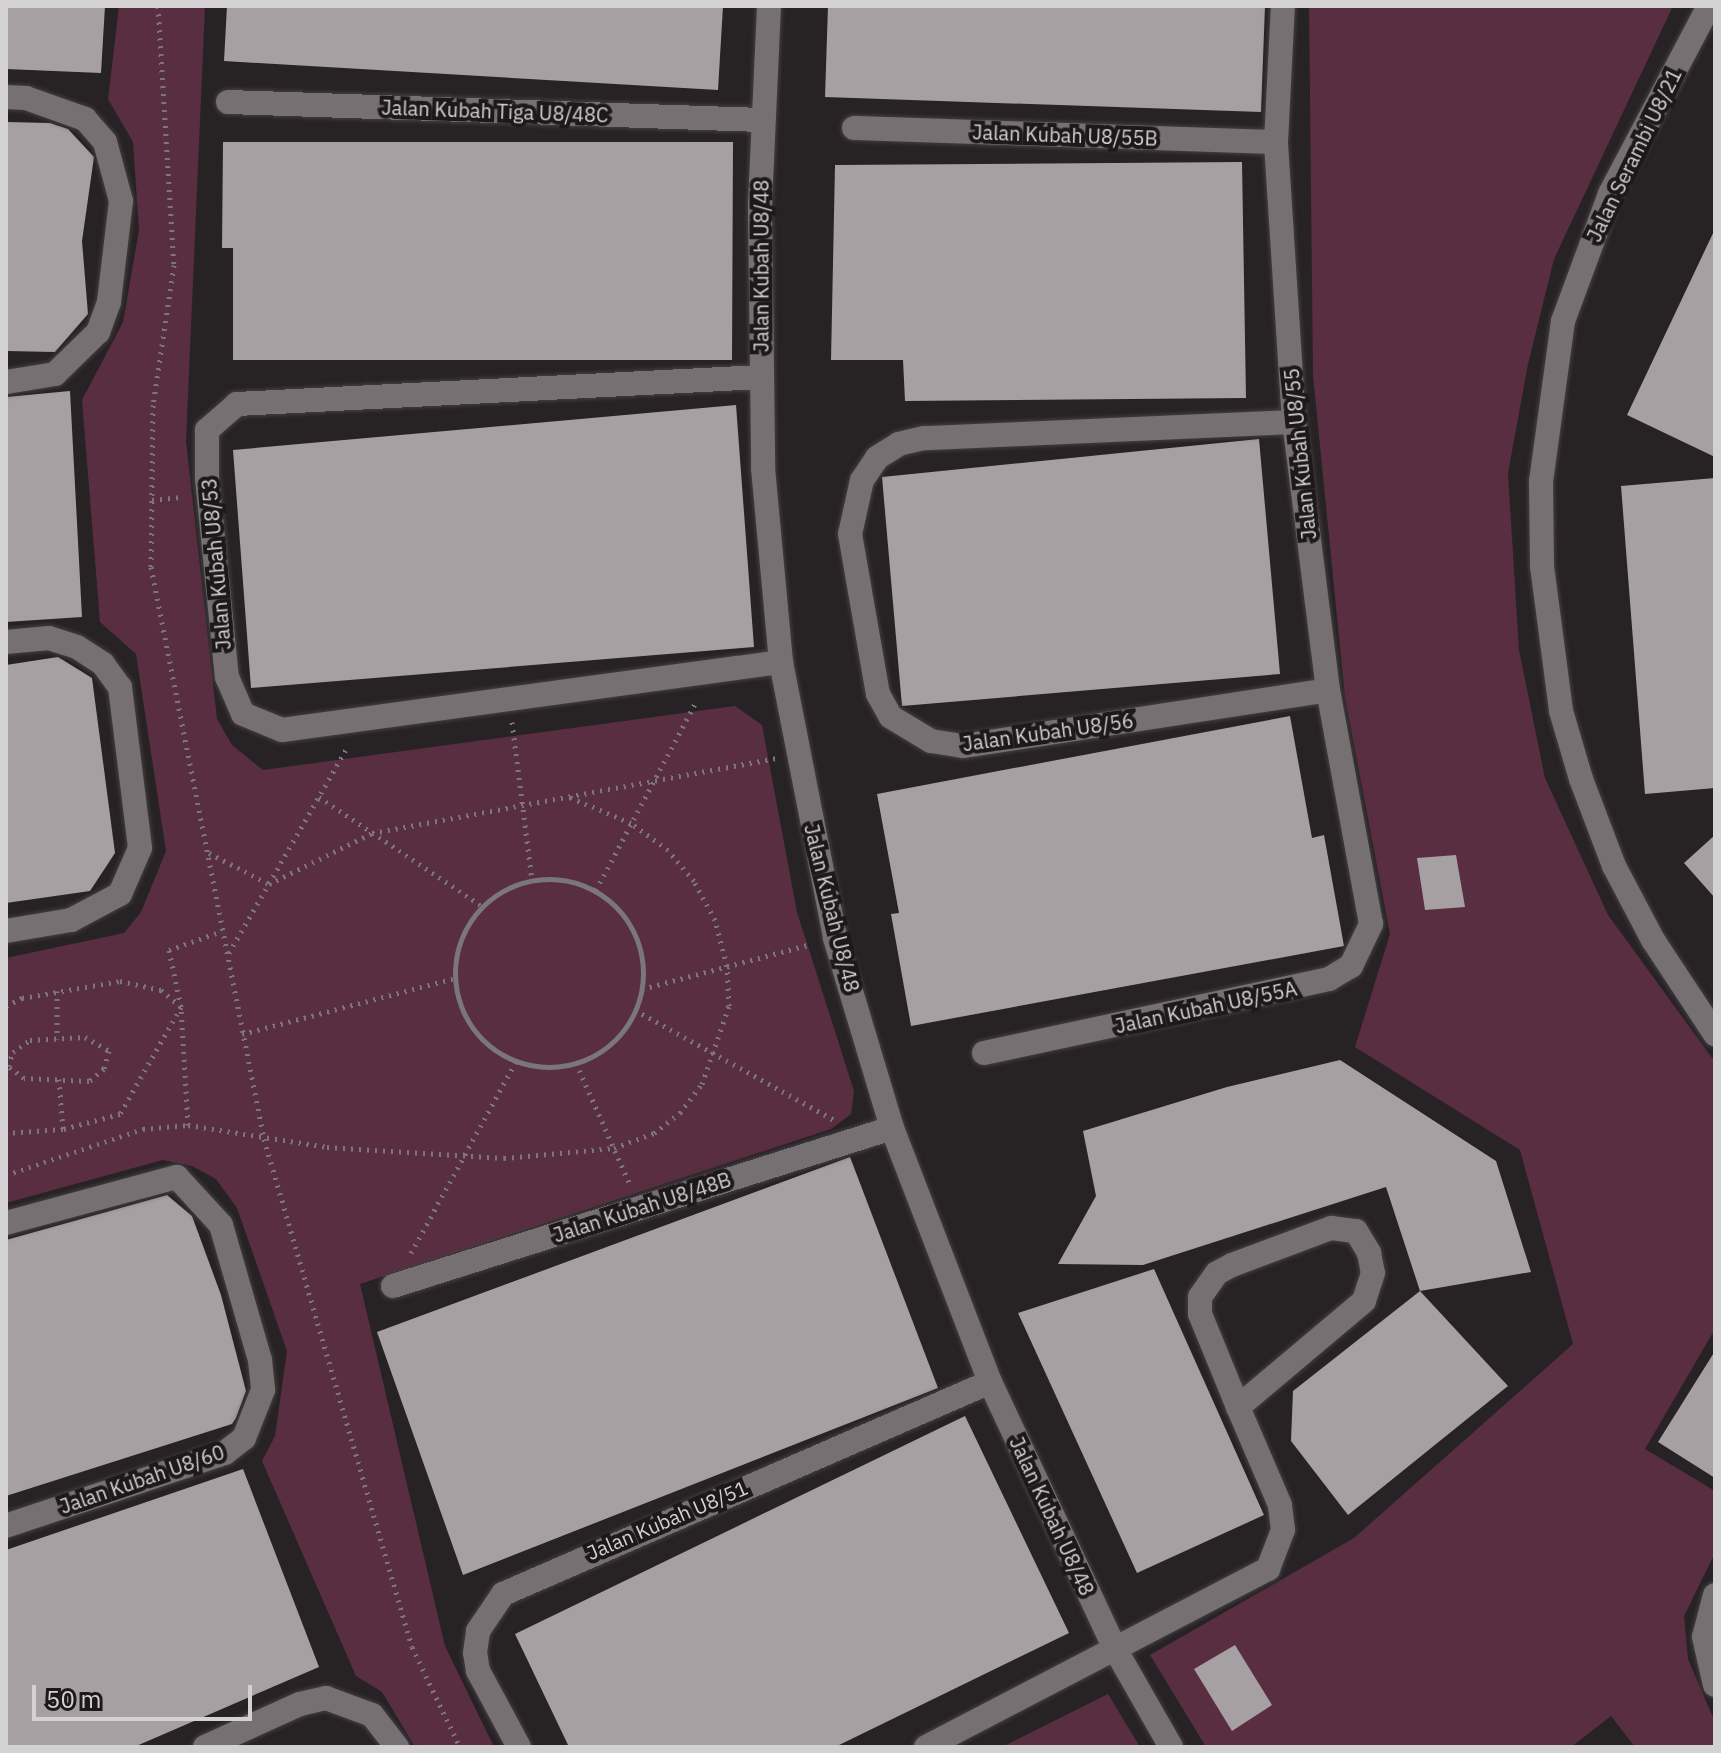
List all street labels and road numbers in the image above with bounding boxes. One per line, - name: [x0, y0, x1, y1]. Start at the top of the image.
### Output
- street label: Jalan Serambi U8/21: [1582, 65, 1686, 245]
- street label: Jalan Kubah Tiga U8/48C: [381, 95, 609, 127]
- street label: Jalan Kubah U8/55B: [972, 120, 1158, 150]
- street label: Jalan Kubah U8/48: [749, 180, 773, 352]
- street label: Jalan Kubah U8/55: [1279, 367, 1321, 541]
- street label: Jalan Kubah U8/53: [197, 477, 235, 651]
- street label: Jalan Kubah U8/56: [961, 708, 1135, 756]
- street label: Jalan Kubah U8/48: [799, 821, 865, 995]
- street label: Jalan Kubah U8/55A: [1113, 976, 1299, 1038]
- street label: Jalan Kubah U8/48B: [550, 1167, 734, 1247]
- street label: Jalan Kubah U8/48: [1005, 1433, 1099, 1599]
- street label: Jalan Kubah U8/60: [57, 1440, 227, 1518]
- street label: Jalan Kubah U8/51: [583, 1475, 751, 1565]

